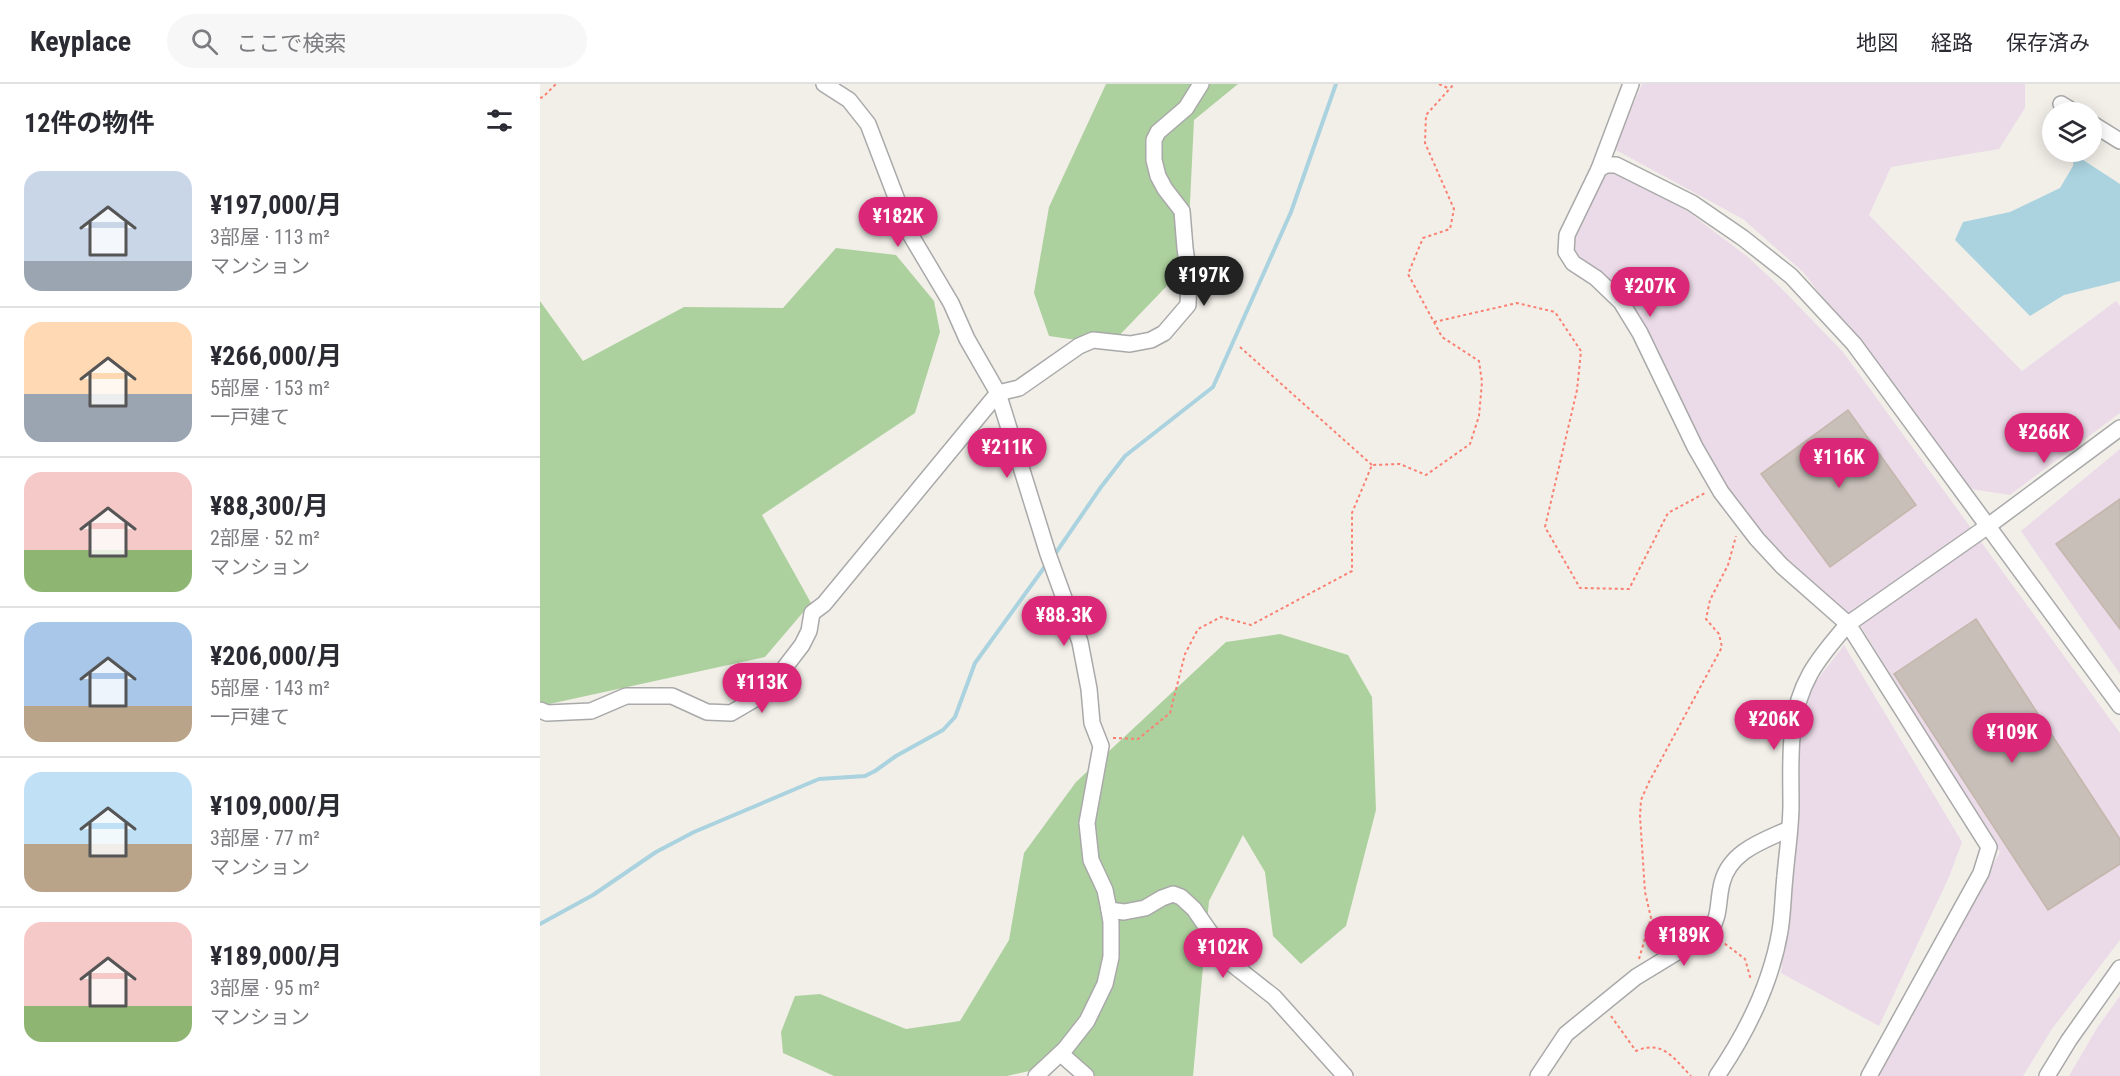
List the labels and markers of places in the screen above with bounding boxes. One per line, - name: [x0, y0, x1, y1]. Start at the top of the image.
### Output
- pin: ¥182K: [856, 197, 940, 248]
- pin: ¥197K: [1162, 256, 1246, 307]
- pin: ¥207K: [1608, 267, 1692, 318]
- pin: ¥266K: [2002, 413, 2086, 464]
- pin: ¥211K: [965, 428, 1049, 479]
- pin: ¥116K: [1797, 438, 1881, 489]
- pin: ¥88.3K: [1015, 596, 1113, 647]
- pin: ¥113K: [720, 663, 804, 714]
- pin: ¥206K: [1732, 700, 1816, 751]
- pin: ¥109K: [1970, 713, 2054, 764]
- pin: ¥189K: [1642, 916, 1726, 967]
- pin: ¥102K: [1181, 928, 1265, 979]

